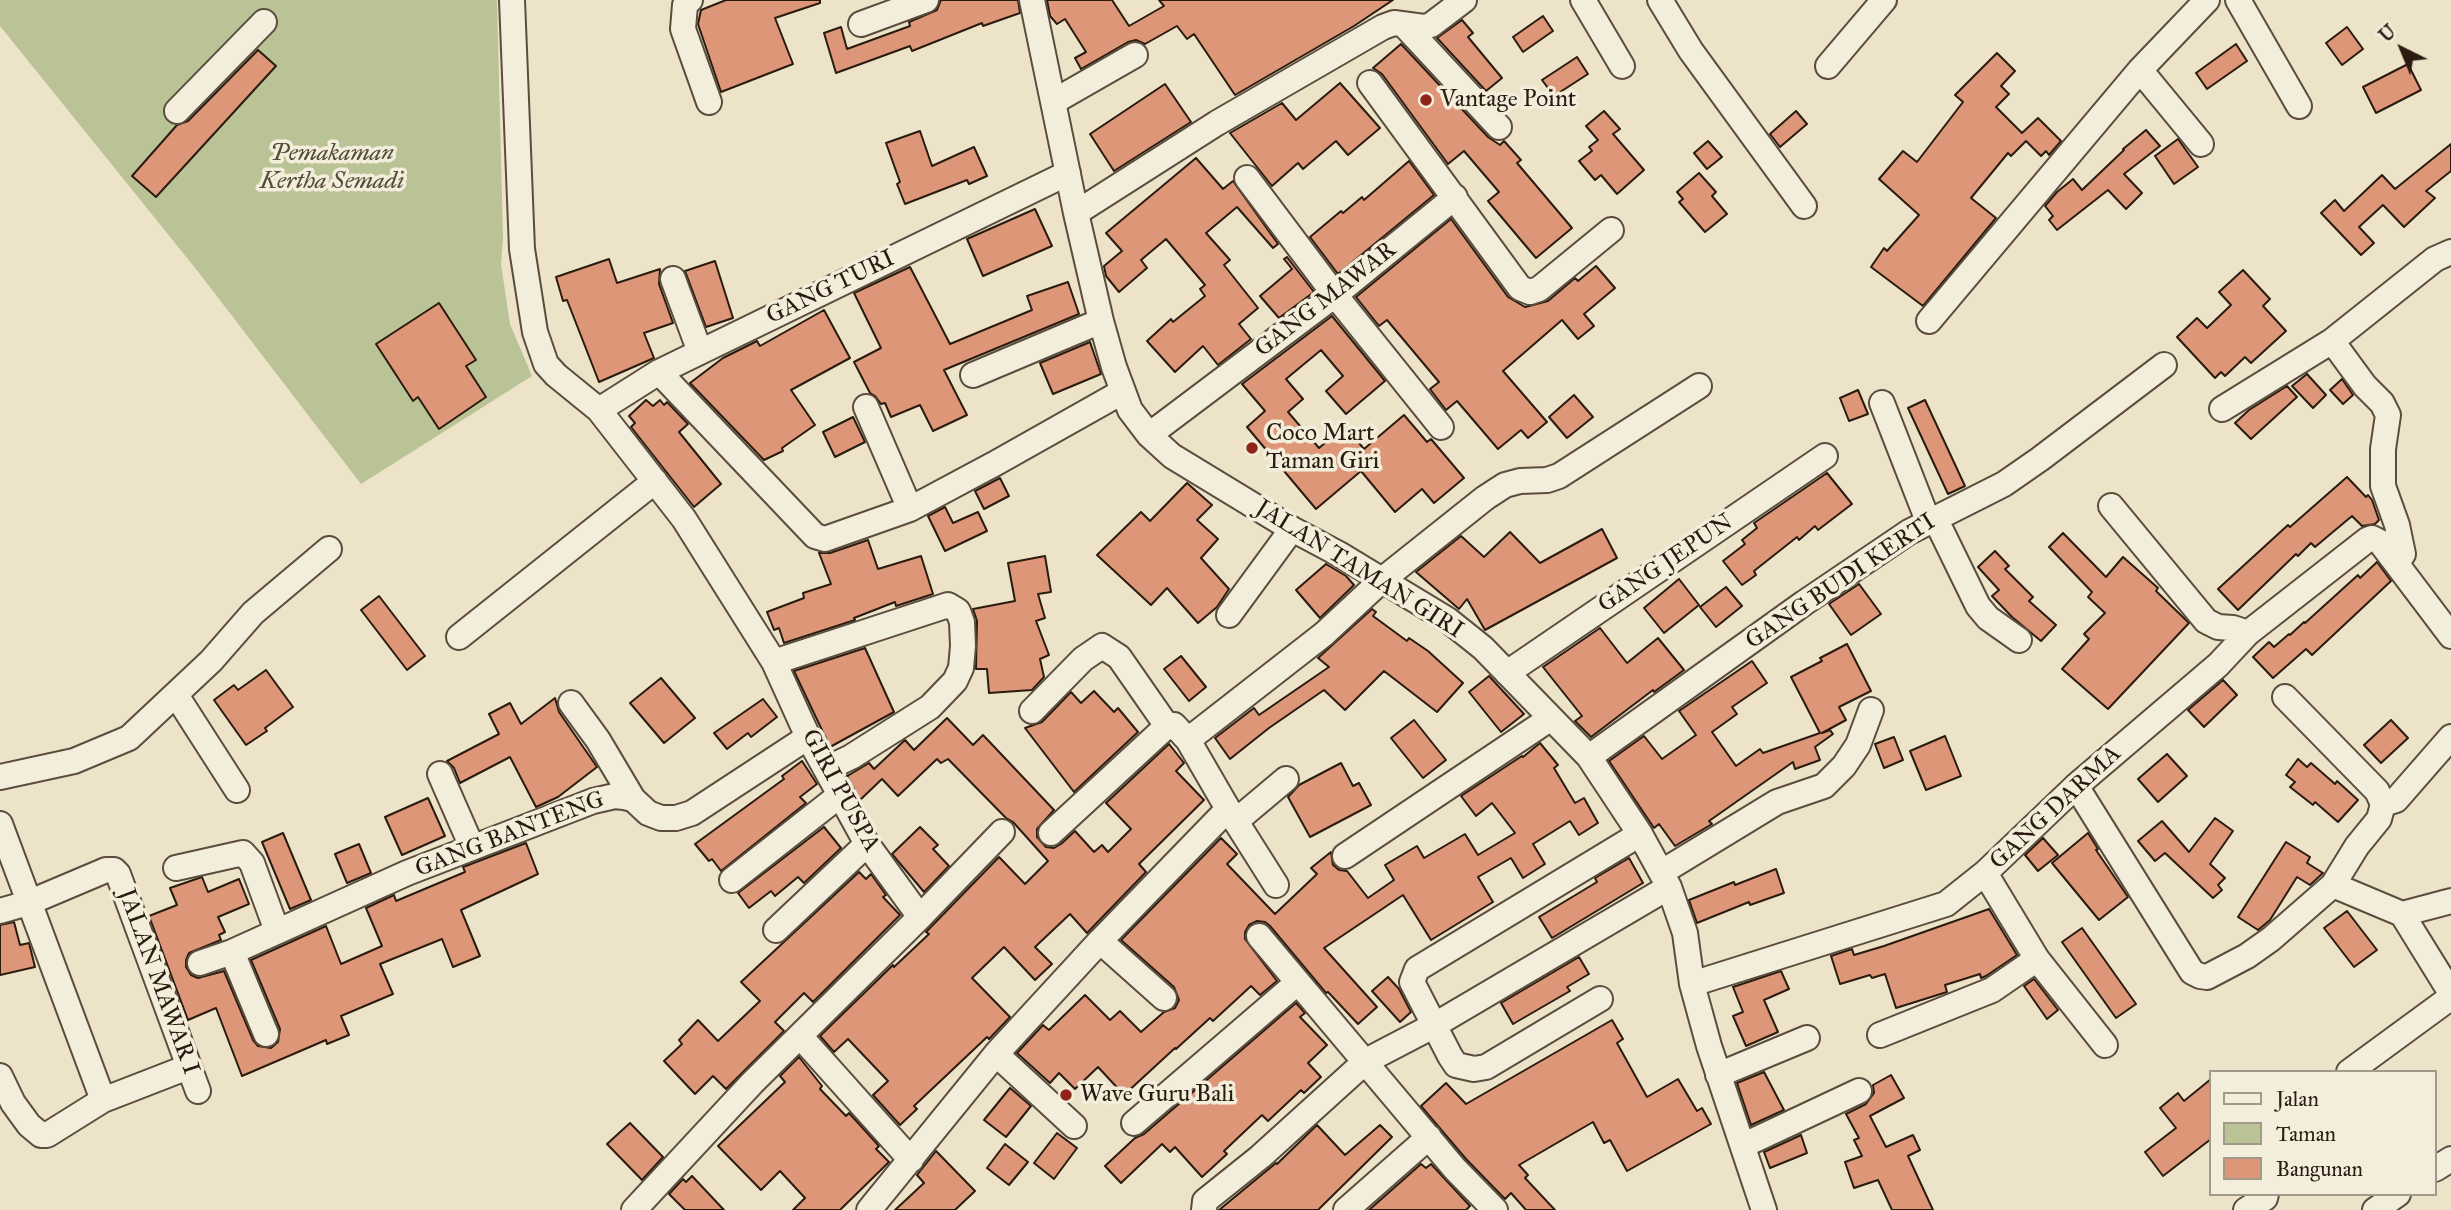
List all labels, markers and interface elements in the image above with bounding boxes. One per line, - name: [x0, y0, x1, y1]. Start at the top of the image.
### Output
- north arrow: [2367, 14, 2437, 84]
- text: U: [2374, 20, 2401, 47]
- place label: Vantage Point: [1440, 86, 1576, 114]
- marker: Vantage Point: [1418, 92, 1434, 108]
- park label: Pemakaman Kertha Semadi: [260, 140, 404, 196]
- street label: GANG MAWAR: [1250, 236, 1402, 364]
- street label: GANG TURI: [762, 245, 900, 331]
- place label: Coco Mart Taman Giri: [1266, 420, 1379, 476]
- marker: Coco Mart Taman Giri: [1244, 440, 1260, 456]
- street label: JALAN TAMAN GIRI: [1250, 494, 1468, 646]
- street label: GANG JEPUN: [1593, 508, 1739, 620]
- street label: GANG BUDI KERTI: [1741, 508, 1941, 656]
- street label: GIRI PUSPA: [794, 725, 886, 857]
- street label: GANG DARMA: [1984, 740, 2128, 876]
- street label: GANG BANTENG: [411, 786, 609, 884]
- street label: JALAN MAWAR I: [111, 885, 205, 1079]
- legend: [2210, 1070, 2437, 1196]
- place label: Wave Guru Bali: [1080, 1081, 1234, 1109]
- text: Jalan: [2276, 1086, 2319, 1112]
- marker: Wave Guru Bali: [1058, 1087, 1074, 1103]
- text: Taman: [2276, 1121, 2336, 1147]
- text: Bangunan: [2276, 1156, 2363, 1182]

